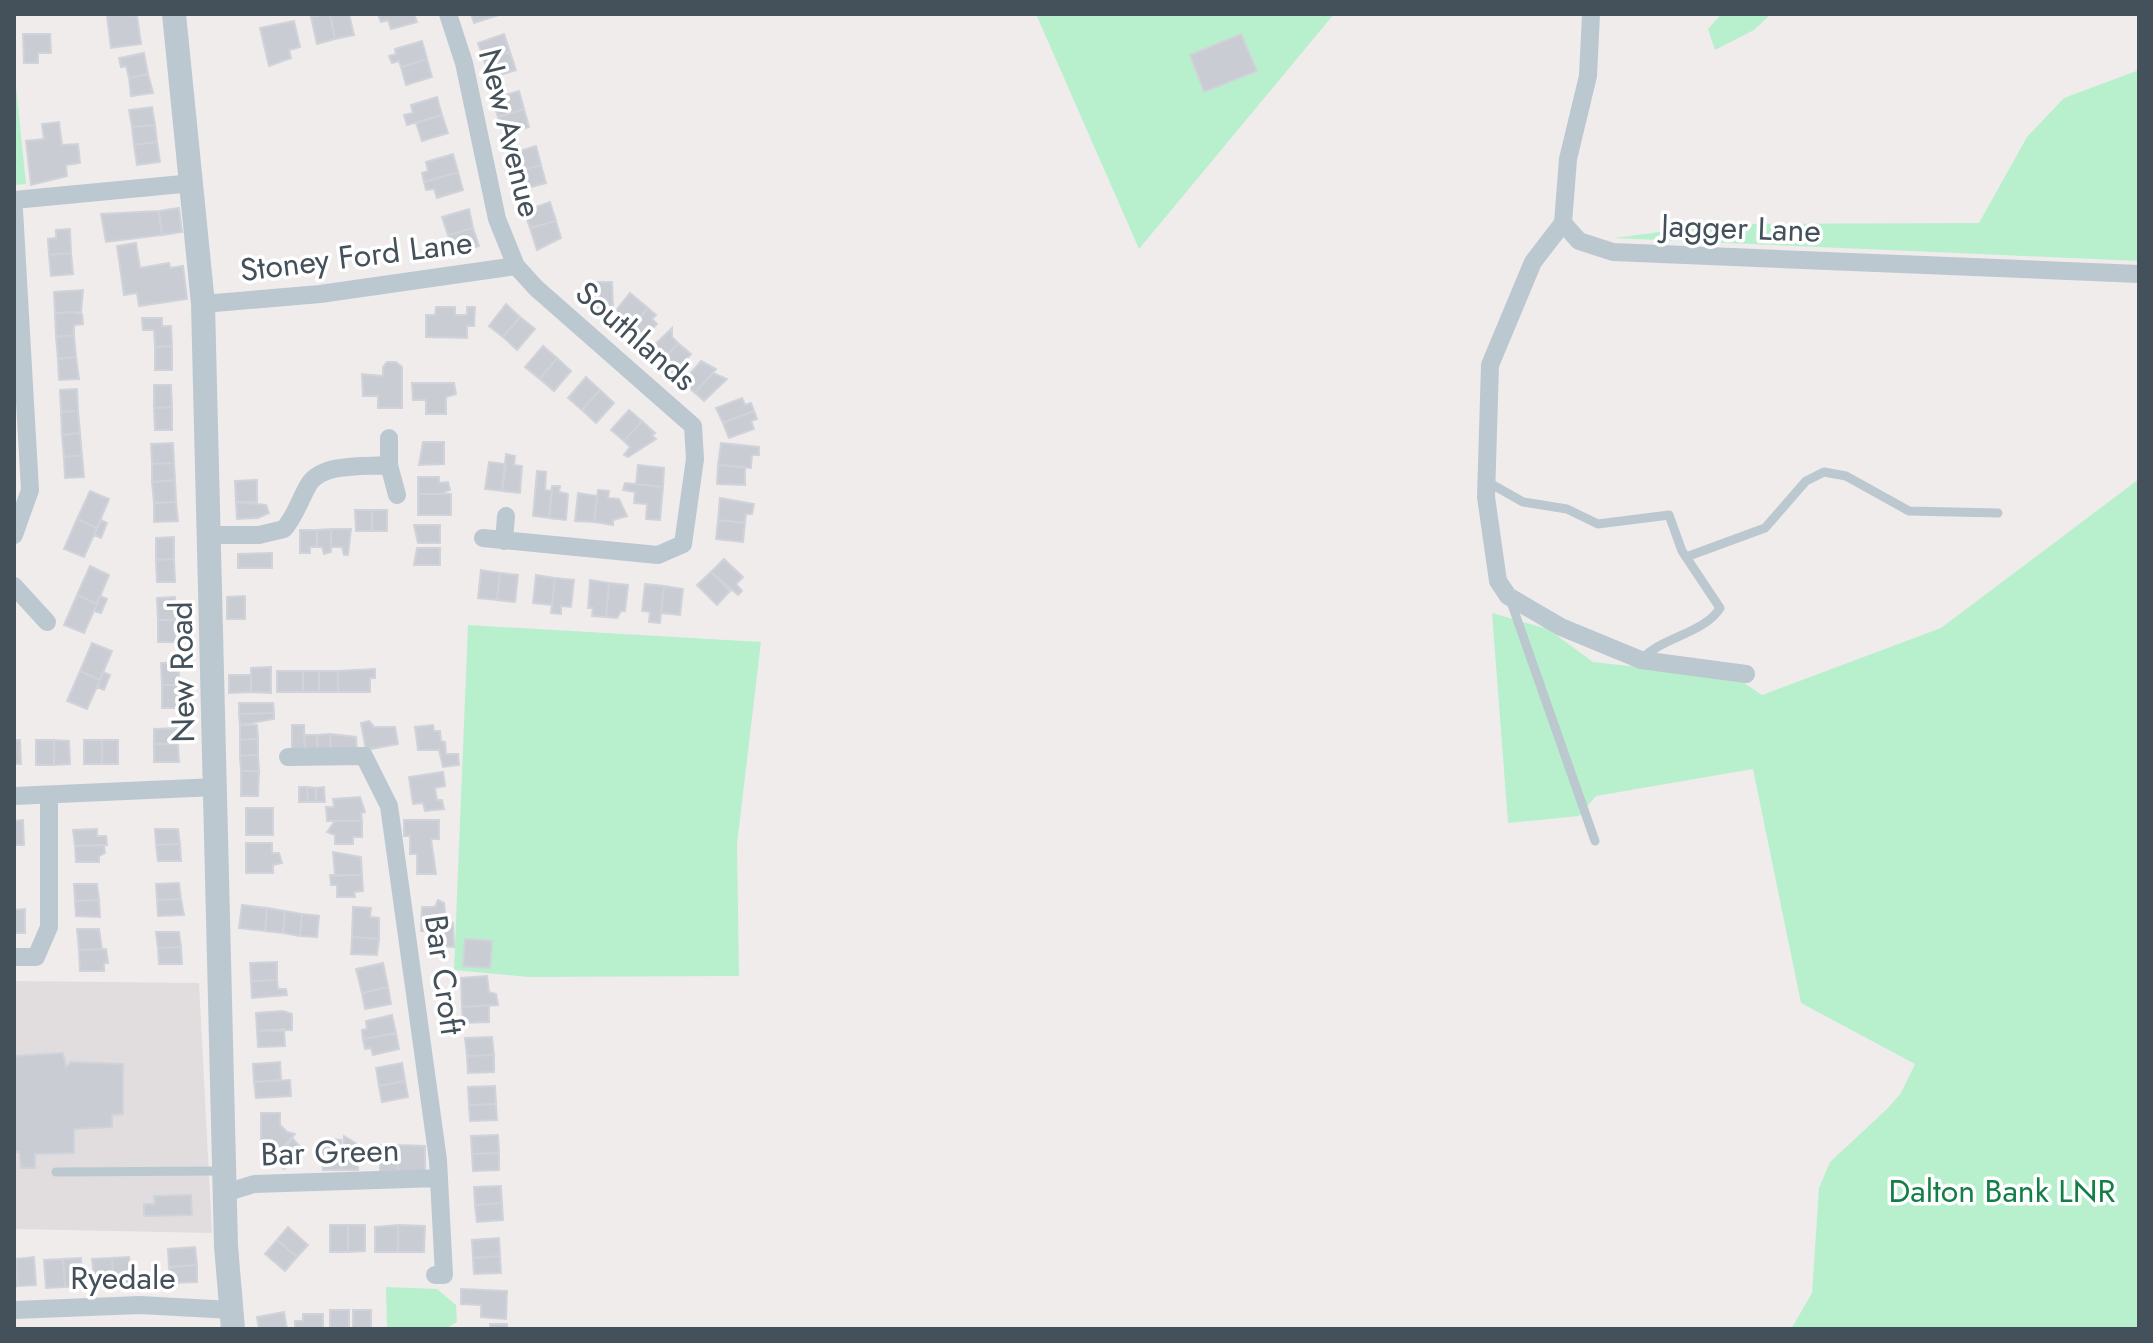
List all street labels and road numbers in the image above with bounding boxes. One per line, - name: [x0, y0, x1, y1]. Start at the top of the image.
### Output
- street label: New Avenue: [467, 44, 553, 222]
- street label: Jagger Lane: [1656, 202, 1822, 254]
- street label: Stoney Ford Lane: [237, 219, 475, 293]
- street label: Southlands: [565, 270, 707, 402]
- street label: New Road: [158, 601, 206, 743]
- street label: Bar Croft: [413, 912, 475, 1038]
- street label: Bar Green: [260, 1127, 400, 1177]
- street label: Ryedale: [70, 1255, 176, 1301]

